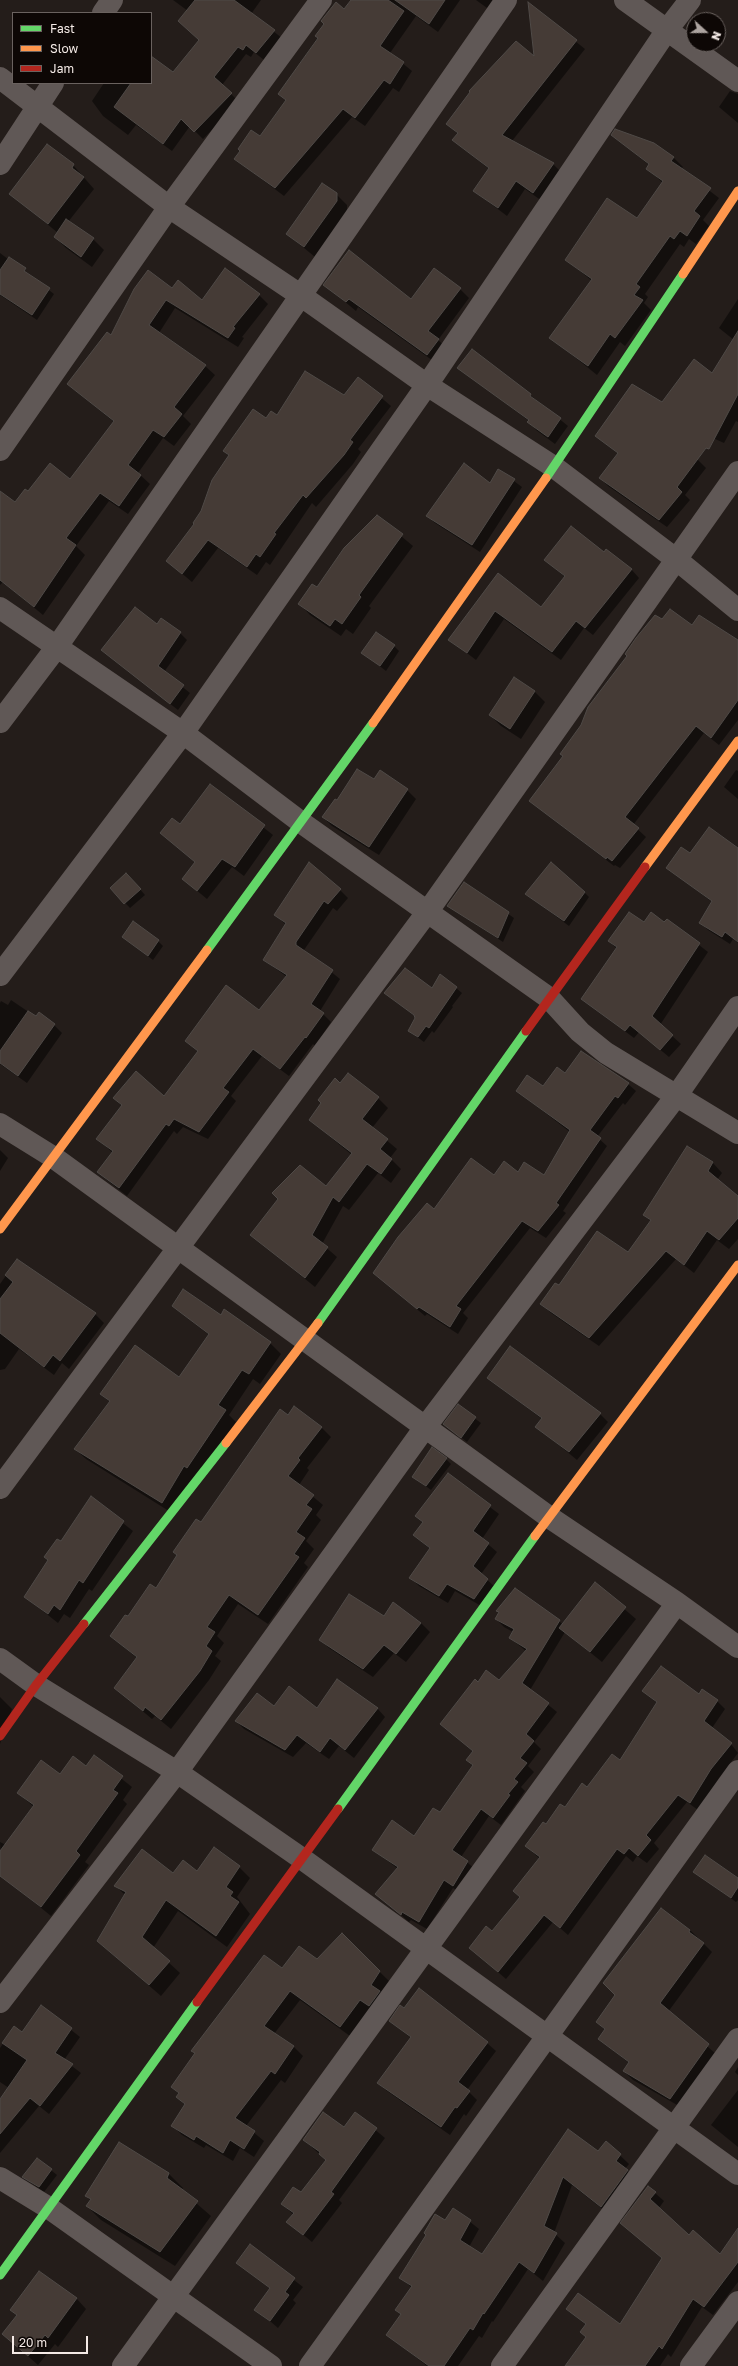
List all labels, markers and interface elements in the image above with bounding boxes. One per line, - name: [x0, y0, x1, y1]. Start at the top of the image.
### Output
- legend: [12, 12, 152, 84]
- north arrow: [686, 12, 726, 52]
- text: Fast: [50, 21, 75, 36]
- text: N: [709, 30, 724, 42]
- text: Slow: [50, 41, 78, 56]
- text: Jam: [50, 61, 74, 76]
- scale bar: [14, 2328, 90, 2354]
- text: 20 m: [19, 2335, 47, 2350]

